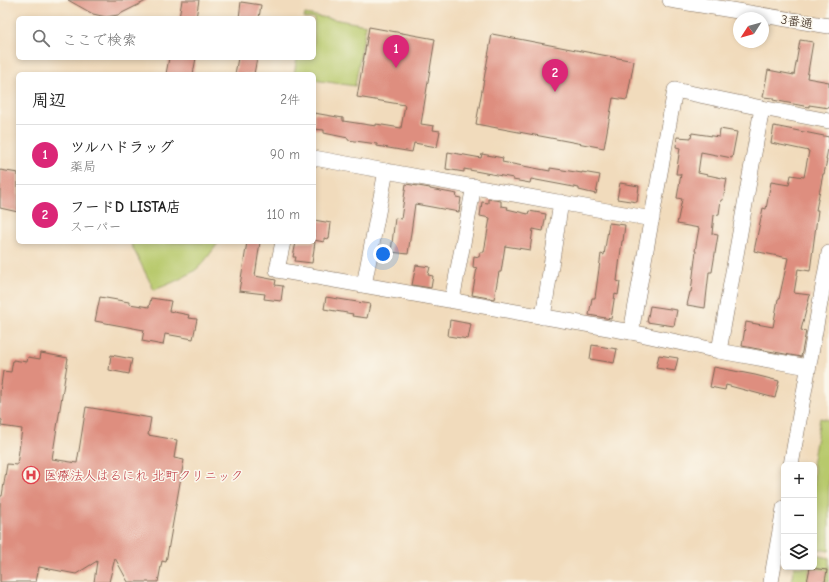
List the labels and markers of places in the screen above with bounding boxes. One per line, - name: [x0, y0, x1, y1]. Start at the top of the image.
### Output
- pin: 1: [383, 35, 409, 68]
- pin: 2: [542, 59, 568, 92]
- hospital icon: 医療法人はるにれ 北町クリニック: [21, 465, 41, 485]
- place label: 医療法人はるにれ 北町クリニック: [44, 468, 243, 483]

